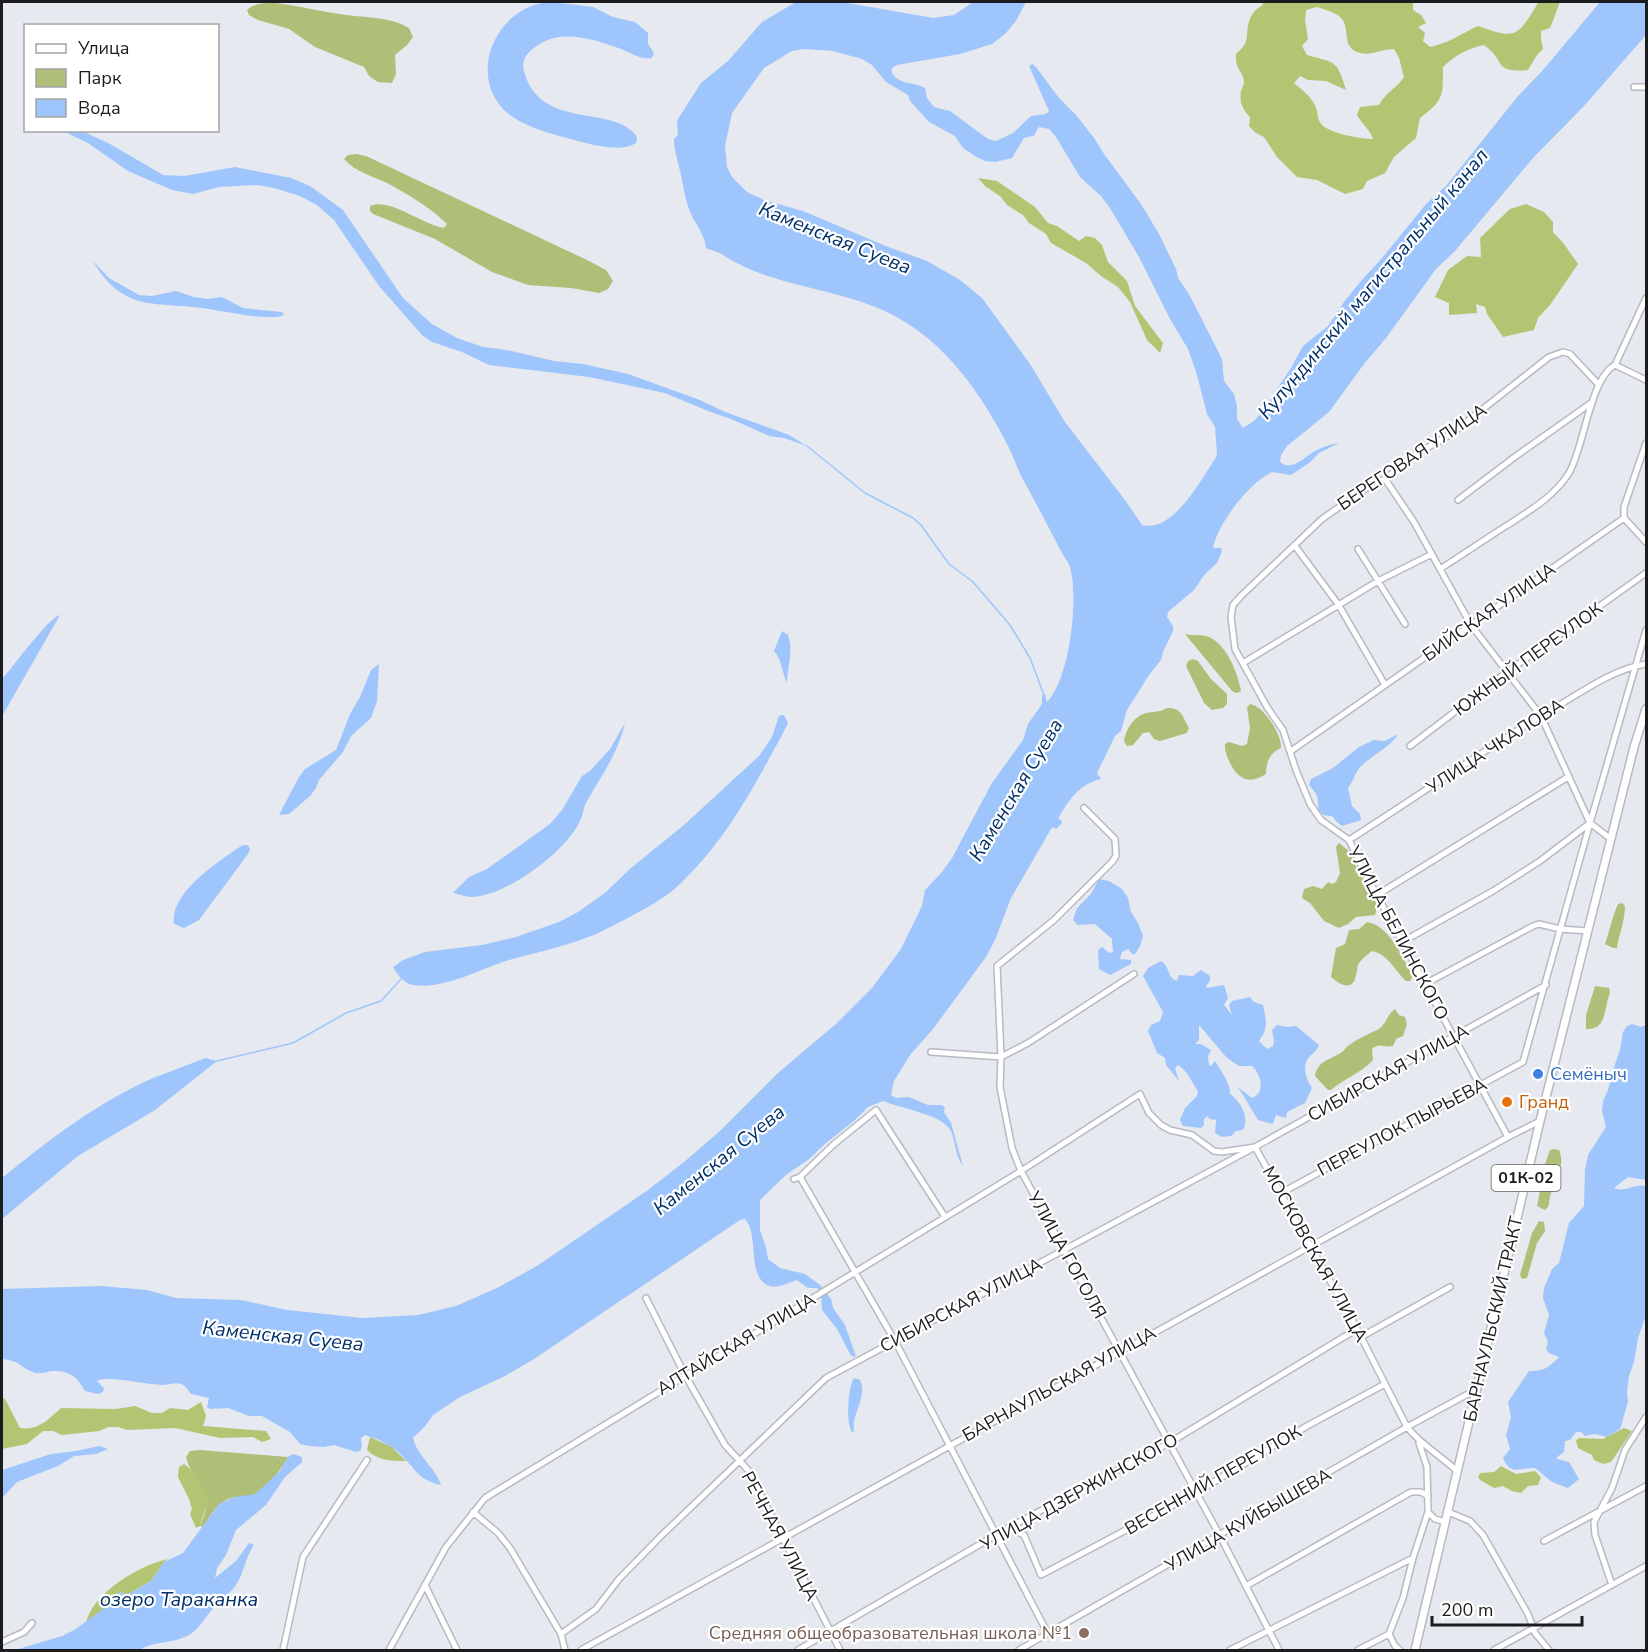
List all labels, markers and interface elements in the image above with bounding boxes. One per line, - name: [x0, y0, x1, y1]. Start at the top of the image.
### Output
- legend: [24, 24, 219, 132]
- text: Улица: [77, 36, 129, 60]
- text: Парк: [78, 66, 122, 90]
- text: Вода: [78, 96, 121, 120]
- water label: Кулундинский магистральный канал: [1252, 143, 1494, 425]
- water label: Каменская Суева: [755, 195, 915, 281]
- street label: БЕРЕГОВАЯ УЛИЦА: [1333, 398, 1491, 516]
- street label: БИЙСКАЯ УЛИЦА: [1418, 557, 1560, 667]
- street label: ЮЖНЫЙ ПЕРЕУЛОК: [1449, 596, 1608, 721]
- street label: УЛИЦА ЧКАЛОВА: [1421, 693, 1568, 800]
- water label: Каменская Суева: [963, 714, 1069, 866]
- street label: УЛИЦА БЕЛИНСКОГО: [1341, 841, 1454, 1024]
- street label: СИБИРСКАЯ УЛИЦА: [1303, 1019, 1473, 1127]
- place label: Семёныч: [1550, 1062, 1627, 1086]
- marker: Семёныч: [1531, 1067, 1545, 1081]
- street label: ПЕРЕУЛОК ПЫРЬЕВА: [1313, 1072, 1491, 1182]
- place label: Гранд: [1519, 1090, 1569, 1114]
- marker: Гранд: [1500, 1095, 1514, 1109]
- water label: Каменская Суева: [648, 1099, 790, 1221]
- street label: МОСКОВСКАЯ УЛИЦА: [1257, 1162, 1373, 1346]
- road number: 01К-02: [1492, 1165, 1561, 1191]
- street label: УЛИЦА ГОГОЛЯ: [1022, 1186, 1112, 1323]
- street label: БАРНАУЛЬСКИЙ ТРАКТ: [1458, 1214, 1528, 1424]
- street label: СИБИРСКАЯ УЛИЦА: [876, 1252, 1046, 1358]
- street label: АЛТАЙСКАЯ УЛИЦА: [652, 1287, 820, 1401]
- water label: Каменская Суева: [201, 1314, 365, 1358]
- street label: БАРНАУЛЬСКАЯ УЛИЦА: [958, 1321, 1160, 1447]
- street label: ВЕСЕННИЙ ПЕРЕУЛОК: [1120, 1419, 1306, 1540]
- street label: УЛИЦА ДЗЕРЖИНСКОГО: [975, 1427, 1182, 1557]
- street label: УЛИЦА КУЙБЫШЕВА: [1160, 1462, 1336, 1578]
- street label: РЕЧНАЯ УЛИЦА: [736, 1467, 824, 1605]
- water label: озеро Тараканка: [100, 1586, 258, 1613]
- scale bar: [1432, 1589, 1582, 1627]
- text: 200 m: [1441, 1598, 1493, 1622]
- place label: Средняя общеобразовательная школа №1: [709, 1621, 1072, 1645]
- marker: Средняя общеобразовательная школа №1: [1077, 1626, 1091, 1640]

